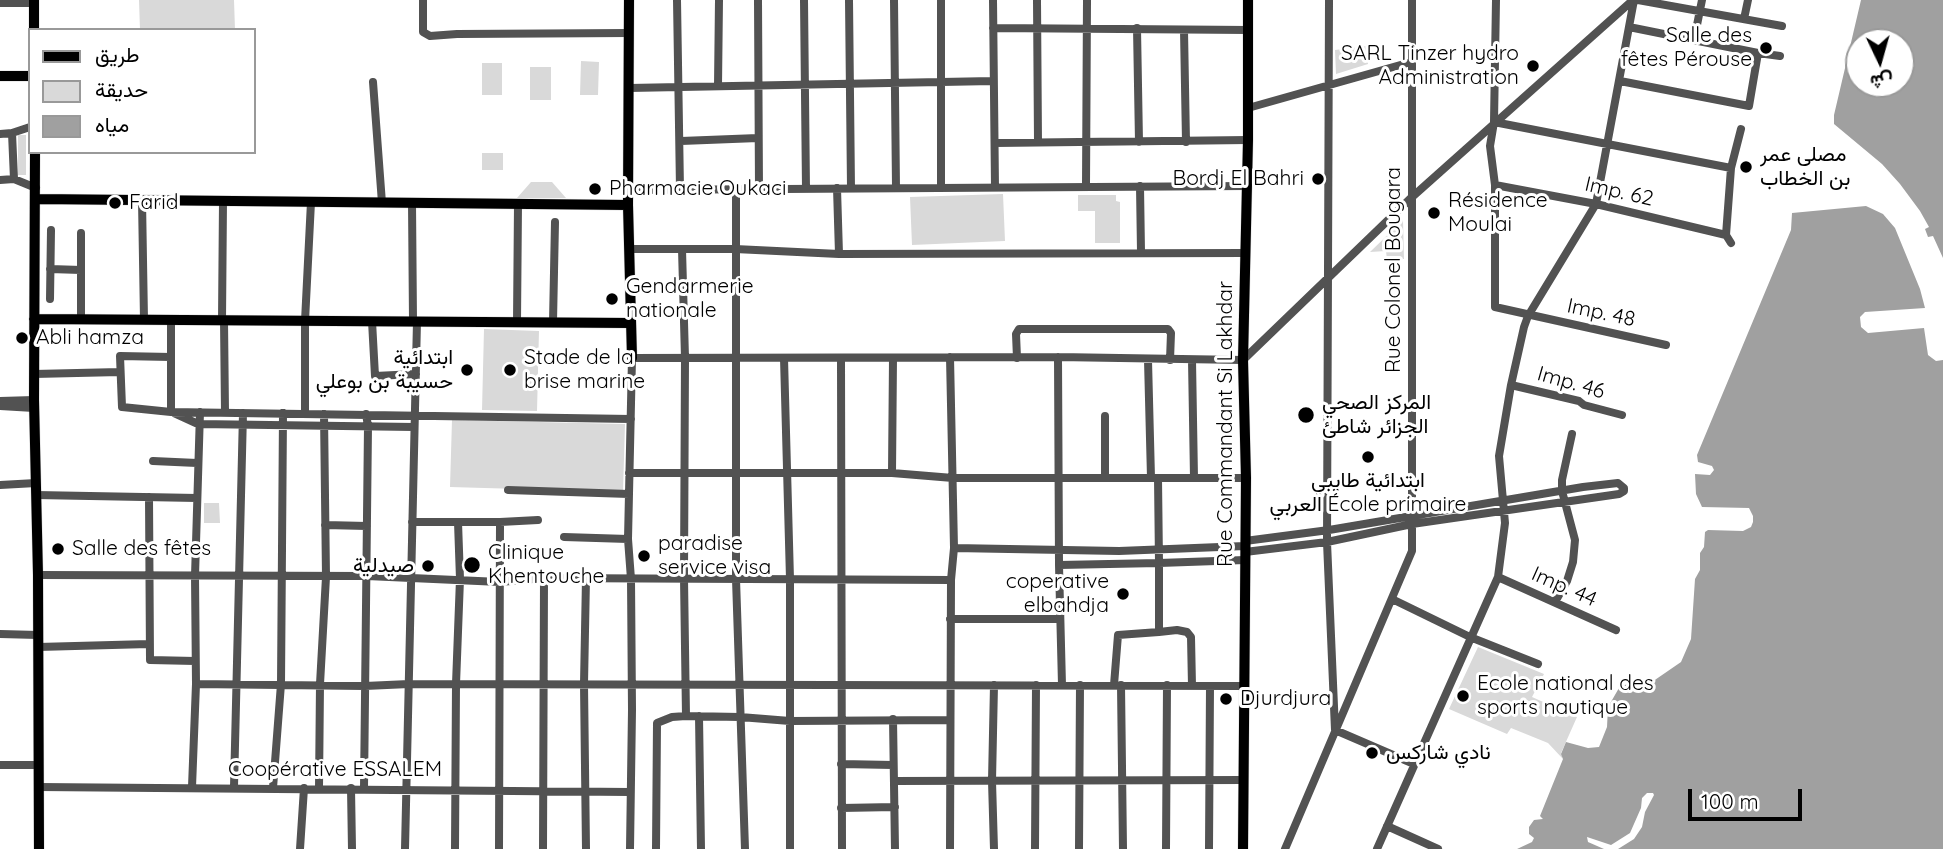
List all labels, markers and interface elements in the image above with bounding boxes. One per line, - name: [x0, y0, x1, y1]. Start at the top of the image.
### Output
- place label: Salle des fêtes Pérouse: [1621, 23, 1752, 73]
- legend: [28, 28, 256, 154]
- north arrow: [1845, 28, 1915, 98]
- marker: Salle des fêtes Pérouse: [1758, 40, 1774, 56]
- text: طريق: [95, 41, 140, 67]
- place label: SARL Tinzer hydro Administration: [1341, 41, 1519, 91]
- marker: SARL Tinzer hydro Administration: [1525, 58, 1541, 74]
- text: ش: [1869, 69, 1894, 95]
- text: حديقة: [95, 76, 148, 102]
- text: مياه: [95, 111, 129, 137]
- place label: مصلى عمر بن الخطاب: [1760, 142, 1850, 192]
- marker: مصلى عمر بن الخطاب: [1738, 159, 1754, 175]
- place label: Bordj El Bahri: [1173, 166, 1304, 192]
- street label: Rue Colonel Bougara: [1381, 167, 1407, 373]
- marker: Bordj El Bahri: [1310, 171, 1326, 187]
- street label: Imp. 62: [1582, 172, 1656, 212]
- place label: Pharmacie Oukaci: [609, 176, 786, 202]
- marker: Pharmacie Oukaci: [587, 181, 603, 197]
- place label: Résidence Moulai: [1448, 188, 1548, 238]
- place label: Farid: [129, 190, 178, 216]
- marker: Farid: [107, 195, 123, 211]
- marker: Résidence Moulai: [1426, 205, 1442, 221]
- place label: Gendarmerie nationale: [626, 274, 754, 324]
- street label: Rue Commandant Si Lakhdar: [1213, 281, 1239, 567]
- marker: Gendarmerie nationale: [604, 291, 620, 307]
- street label: Imp. 48: [1565, 293, 1637, 333]
- place label: Abli hamza: [36, 325, 144, 351]
- marker: Abli hamza: [14, 330, 30, 346]
- place label: ابتدائية حسيبة بن بوعلي: [316, 345, 453, 395]
- place label: Stade de la brise marine: [524, 345, 645, 395]
- street label: Imp. 46: [1534, 361, 1608, 405]
- marker: ابتدائية حسيبة بن بوعلي: [459, 362, 475, 378]
- marker: Stade de la brise marine: [502, 362, 518, 378]
- place label: المركز الصحي الجزائر شاطئ: [1322, 390, 1431, 440]
- marker: المركز الصحي الجزائر شاطئ: [1296, 405, 1316, 425]
- marker: ابتدائية طايبي العربي École primaire: [1360, 449, 1376, 465]
- place label: ابتدائية طايبي العربي École primaire: [1270, 468, 1466, 518]
- place label: paradise service visa: [658, 531, 771, 581]
- place label: Salle des fêtes: [72, 536, 211, 562]
- place label: Clinique Khentouche: [488, 540, 604, 590]
- marker: Salle des fêtes: [50, 541, 66, 557]
- marker: paradise service visa: [636, 548, 652, 564]
- place label: صيدلية: [353, 553, 414, 579]
- marker: Clinique Khentouche: [462, 555, 482, 575]
- marker: صيدلية: [420, 558, 436, 574]
- street label: Imp. 44: [1527, 561, 1601, 613]
- place label: coperative elbahdja: [1006, 569, 1109, 619]
- marker: coperative elbahdja: [1115, 586, 1131, 602]
- place label: Ecole national des sports nautique: [1477, 671, 1654, 721]
- place label: Djurdjura: [1240, 686, 1331, 712]
- marker: Ecole national des sports nautique: [1455, 688, 1471, 704]
- marker: Djurdjura: [1218, 691, 1234, 707]
- place label: نادي شاركس: [1386, 740, 1491, 766]
- marker: نادي شاركس: [1364, 745, 1380, 761]
- street label: Coopérative ESSALEM: [228, 757, 442, 783]
- scale bar: [1691, 776, 1805, 820]
- text: 100 m: [1701, 788, 1759, 814]

